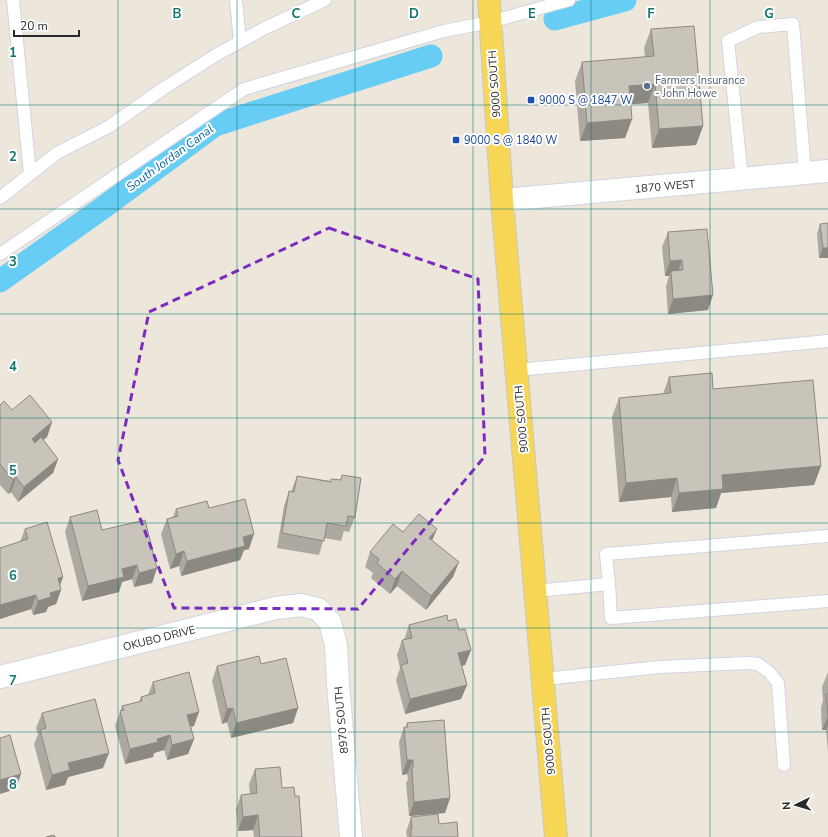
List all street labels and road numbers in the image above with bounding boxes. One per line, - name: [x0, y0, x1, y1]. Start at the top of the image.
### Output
- street label: 9000 SOUTH: [485, 50, 504, 118]
- street label: 1870 WEST: [634, 176, 696, 197]
- street label: 9000 SOUTH: [511, 385, 532, 453]
- street label: OKUBO DRIVE: [121, 622, 197, 655]
- street label: 8970 SOUTH: [331, 686, 352, 754]
- street label: 9000 SOUTH: [538, 707, 559, 775]

